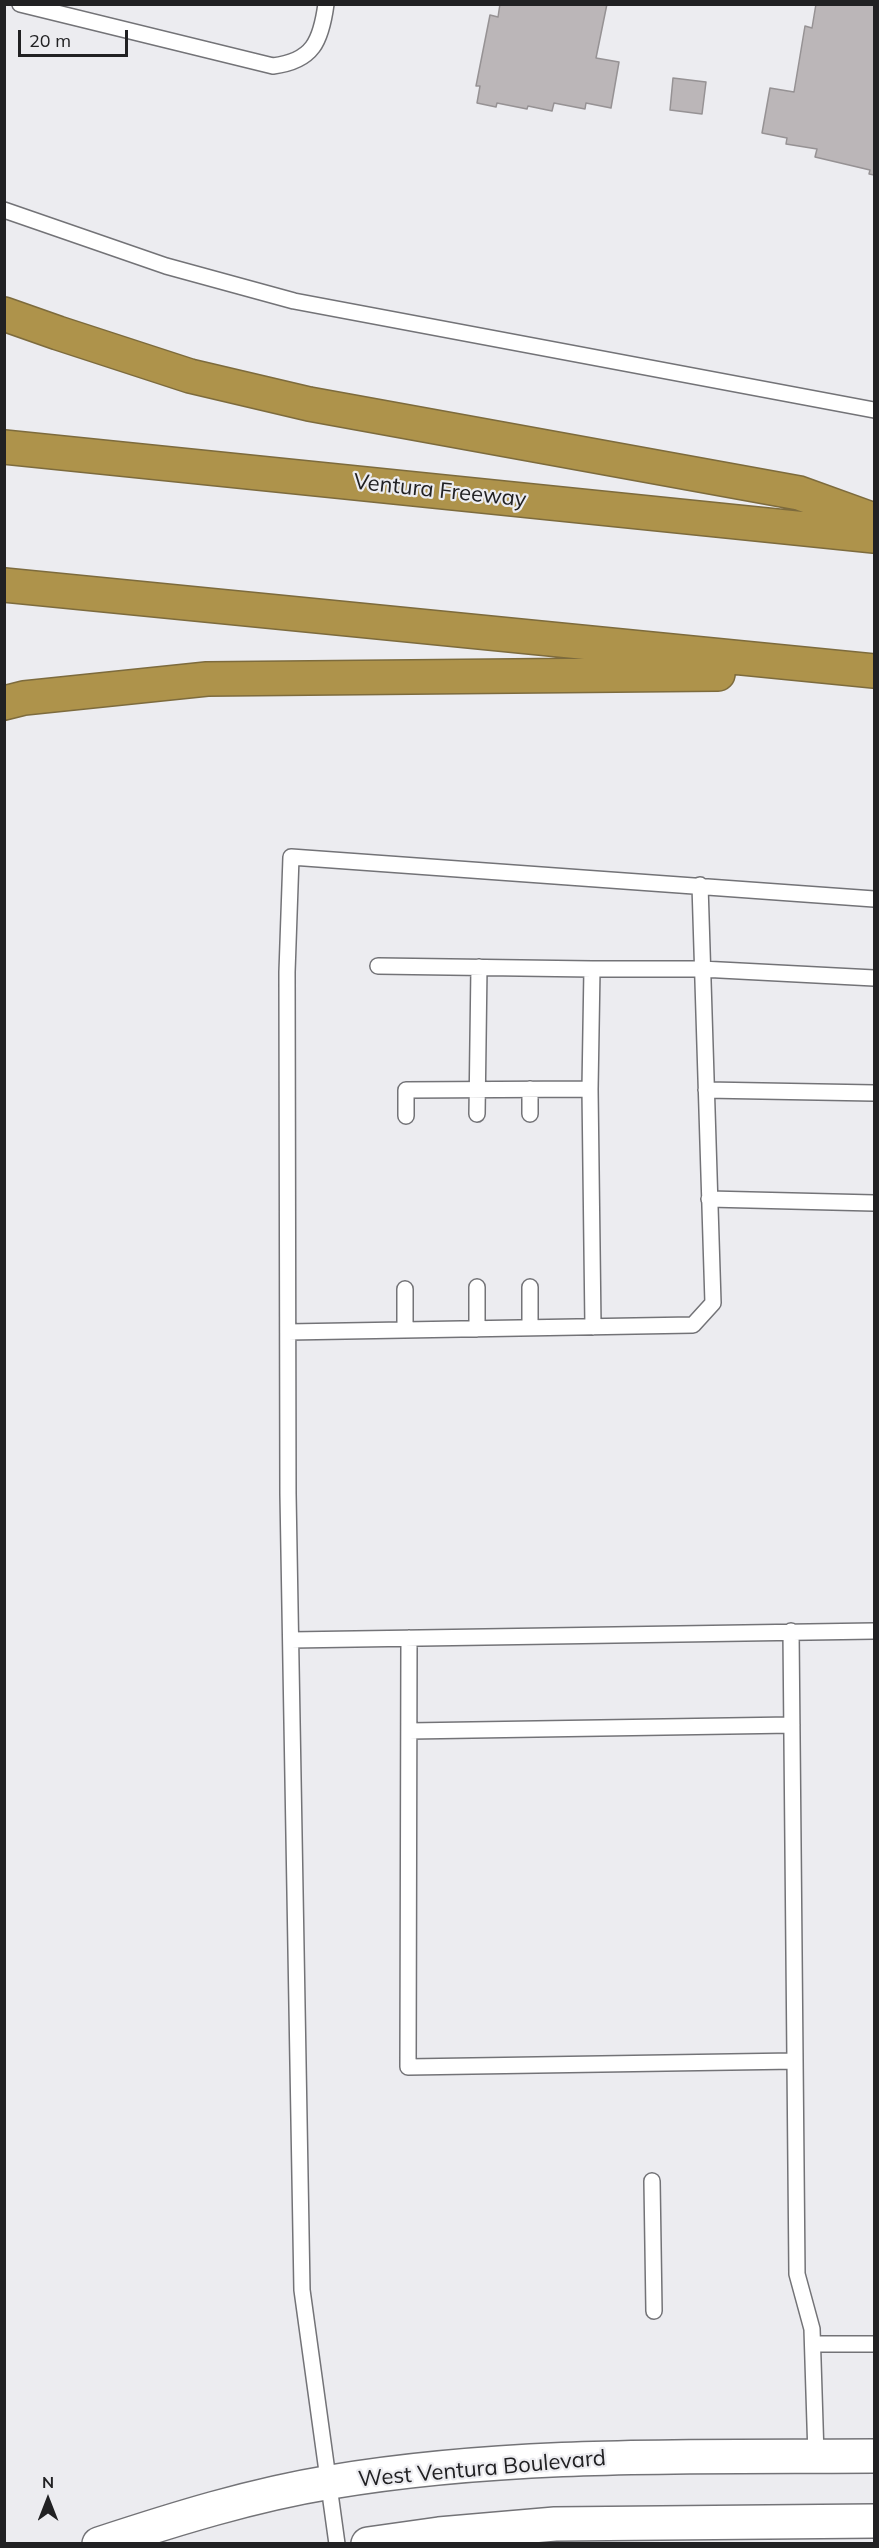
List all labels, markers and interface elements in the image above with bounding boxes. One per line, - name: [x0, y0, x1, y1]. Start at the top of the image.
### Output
- scale bar: [21, 18, 130, 56]
- text: 20 m: [29, 29, 71, 52]
- street label: Ventura Freeway: [352, 469, 528, 513]
- street label: West Ventura Boulevard: [357, 2445, 607, 2493]
- north arrow: [18, 2470, 78, 2530]
- text: N: [42, 2472, 54, 2492]

